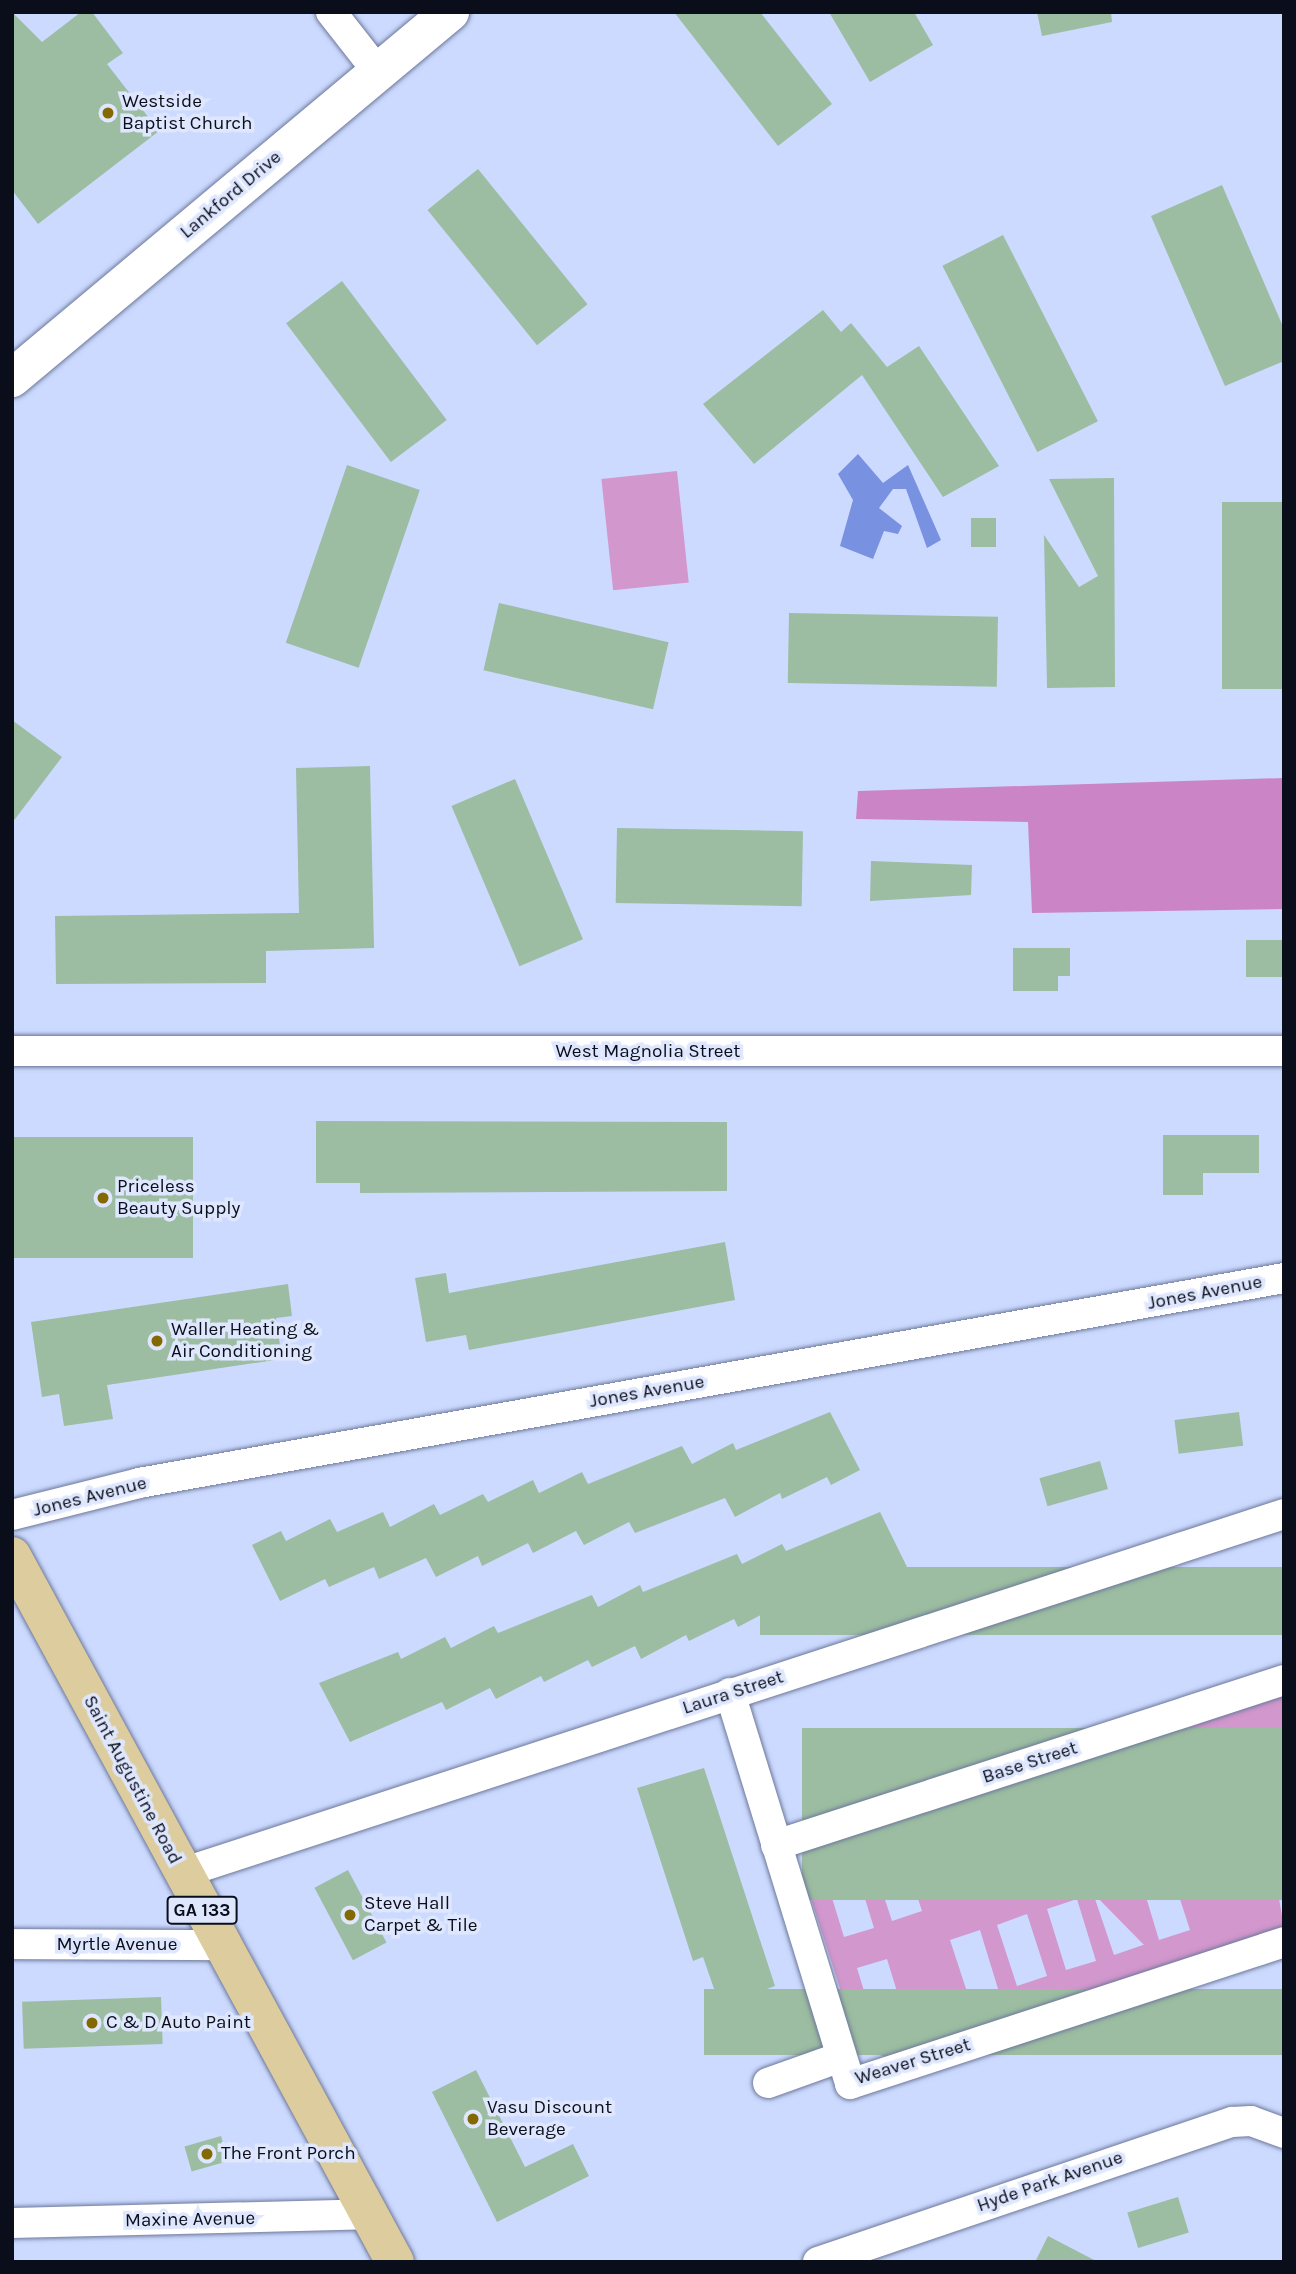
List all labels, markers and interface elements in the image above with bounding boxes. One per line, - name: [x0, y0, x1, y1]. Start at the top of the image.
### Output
- place label: Westside Baptist Church: [122, 91, 253, 135]
- marker: Westside Baptist Church: [100, 105, 116, 121]
- street label: Lankford Drive: [176, 146, 286, 244]
- street label: West Magnolia Street: [555, 1041, 741, 1063]
- place label: Priceless Beauty Supply: [117, 1176, 240, 1220]
- marker: Priceless Beauty Supply: [95, 1190, 111, 1206]
- street label: Jones Avenue: [1146, 1271, 1264, 1315]
- place label: Waller Heating & Air Conditioning: [171, 1319, 319, 1363]
- marker: Waller Heating & Air Conditioning: [149, 1333, 165, 1349]
- street label: Jones Avenue: [588, 1371, 706, 1413]
- street label: Jones Avenue: [31, 1472, 149, 1522]
- street label: Laura Street: [680, 1666, 786, 1720]
- street label: Saint Augustine Road: [78, 1692, 186, 1868]
- street label: Base Street: [980, 1737, 1080, 1789]
- place label: Steve Hall Carpet & Tile: [364, 1893, 478, 1937]
- road number: GA 133: [165, 1896, 239, 1924]
- marker: Steve Hall Carpet & Tile: [342, 1907, 358, 1923]
- street label: Myrtle Avenue: [56, 1934, 178, 1956]
- place label: C & D Auto Paint: [106, 2012, 251, 2034]
- marker: C & D Auto Paint: [84, 2015, 100, 2031]
- street label: Weaver Street: [853, 2034, 973, 2090]
- place label: Vasu Discount Beverage: [487, 2097, 612, 2141]
- marker: Vasu Discount Beverage: [465, 2111, 481, 2127]
- place label: The Front Porch: [221, 2143, 356, 2165]
- marker: The Front Porch: [199, 2146, 215, 2162]
- street label: Hyde Park Avenue: [974, 2146, 1126, 2218]
- street label: Maxine Avenue: [125, 2207, 255, 2233]

